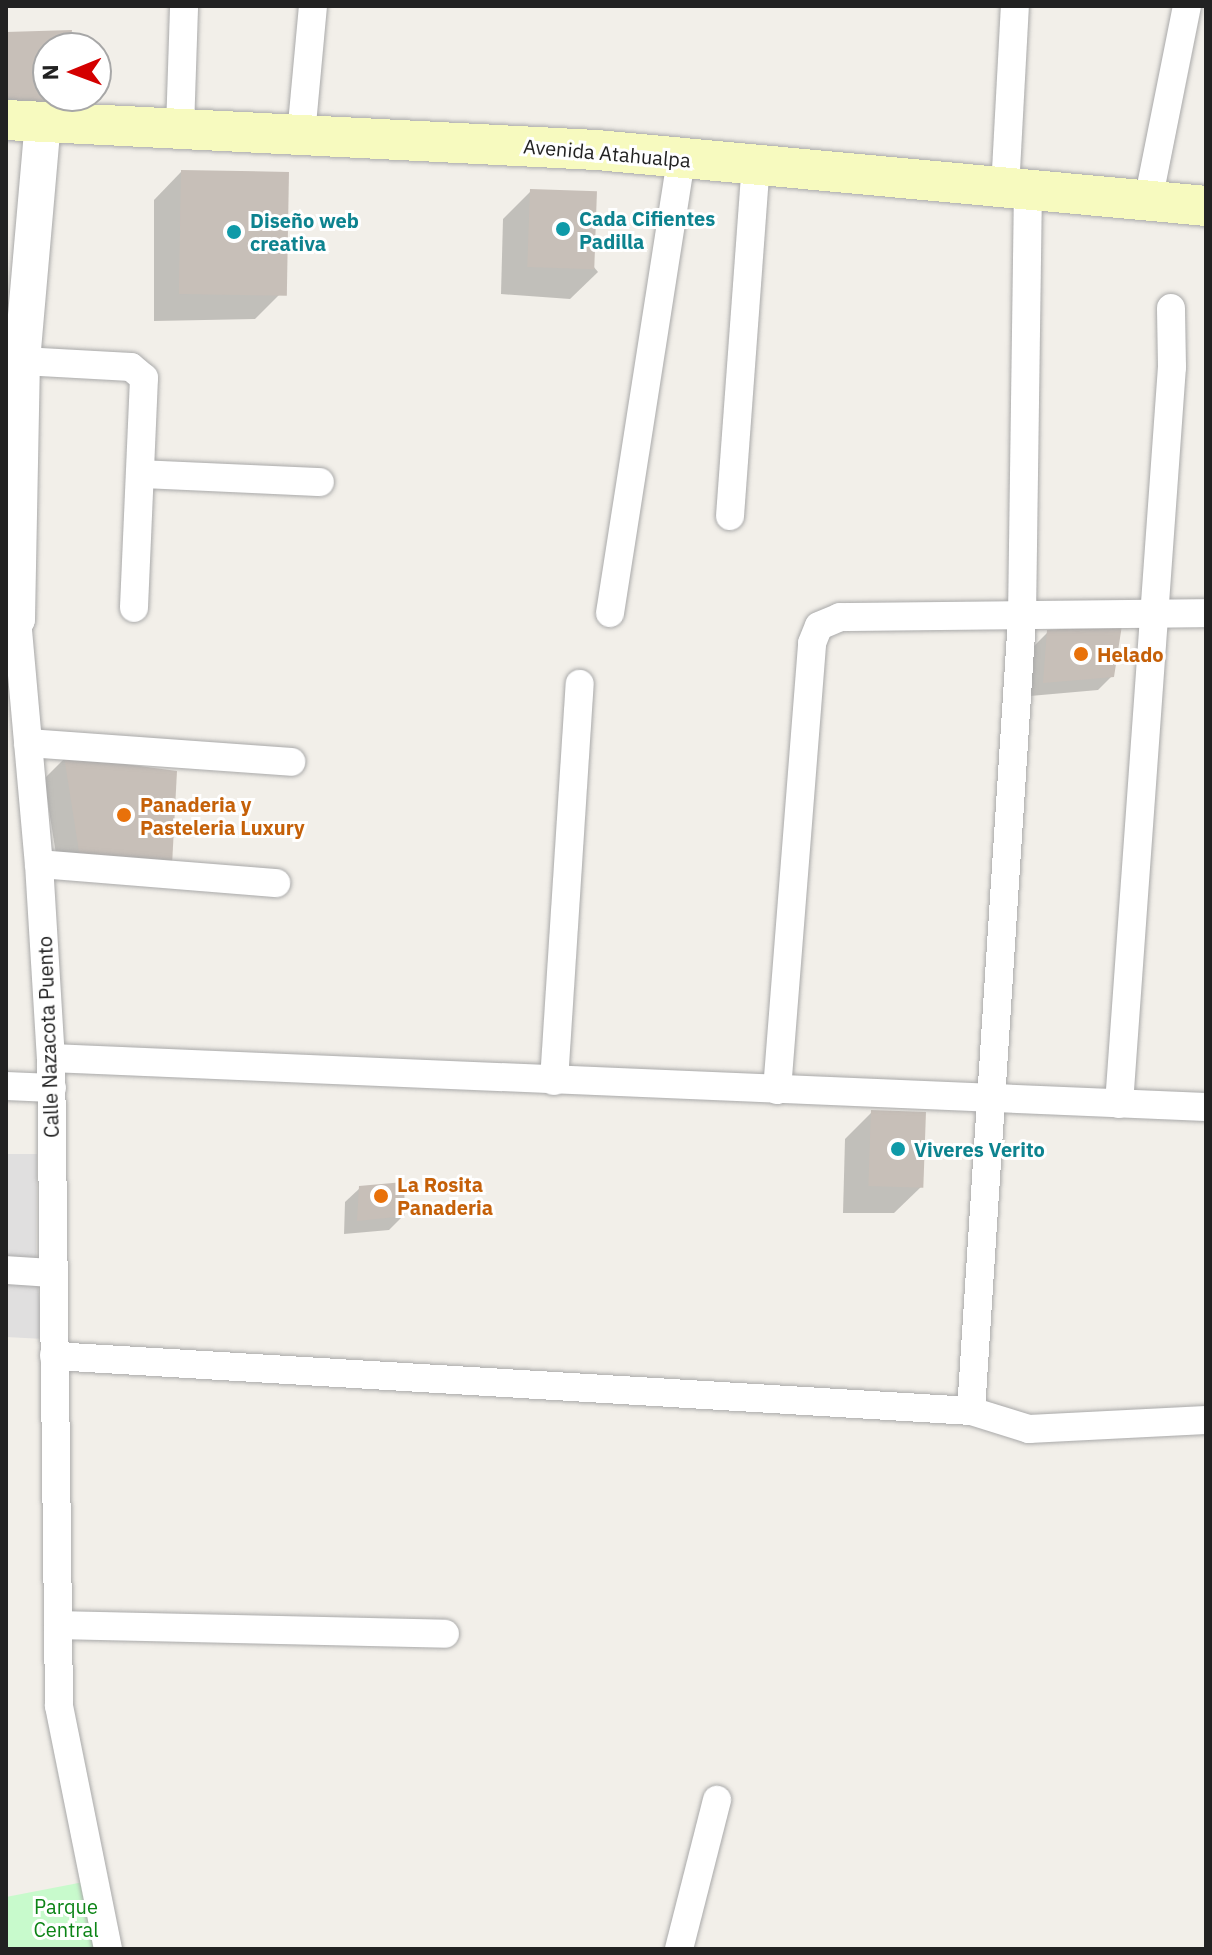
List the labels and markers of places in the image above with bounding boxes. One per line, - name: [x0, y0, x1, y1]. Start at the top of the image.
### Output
- place label: Cada Cifientes Padilla: [579, 206, 715, 253]
- place label: Diseño web creativa: [250, 208, 359, 255]
- marker: Cada Cifientes Padilla: [554, 220, 572, 238]
- marker: Diseño web creativa: [225, 223, 243, 241]
- place label: Helado: [1097, 642, 1164, 666]
- marker: Helado: [1072, 645, 1090, 663]
- place label: Panaderia y Pasteleria Luxury: [140, 792, 305, 839]
- marker: Panaderia y Pasteleria Luxury: [115, 806, 133, 824]
- place label: Viveres Verito: [914, 1137, 1045, 1161]
- marker: Viveres Verito: [889, 1140, 907, 1158]
- place label: La Rosita Panaderia: [397, 1172, 493, 1219]
- marker: La Rosita Panaderia: [372, 1187, 390, 1205]

